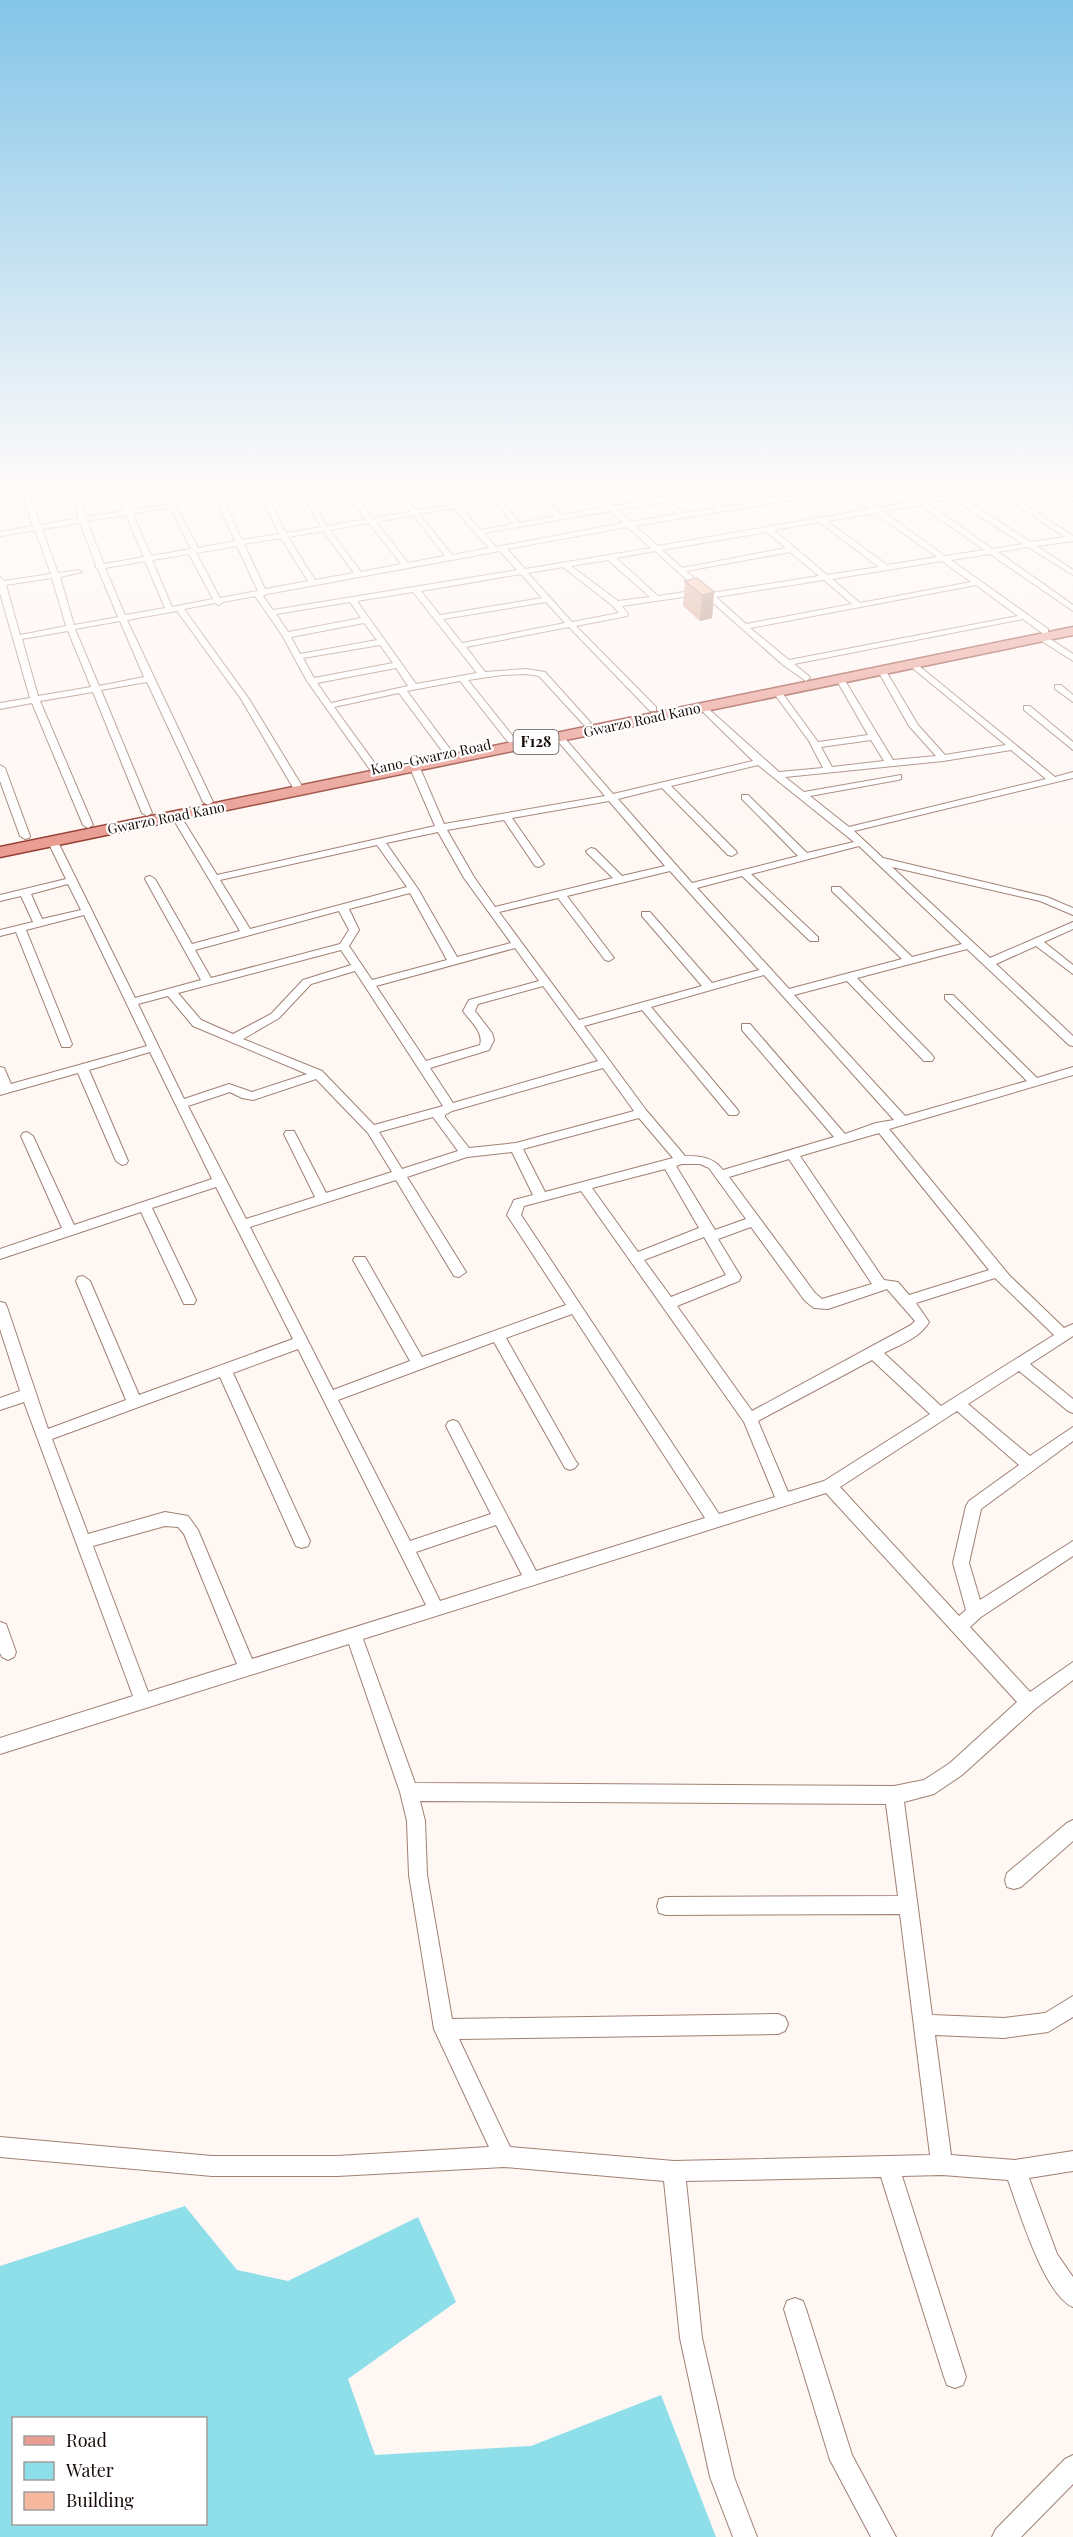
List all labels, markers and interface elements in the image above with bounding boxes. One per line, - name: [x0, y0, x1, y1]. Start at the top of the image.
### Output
- street label: Gwarzo Road Kano: [582, 698, 702, 741]
- road number: F128: [514, 730, 558, 754]
- street label: Kano-Gwarzo Road: [369, 734, 493, 779]
- street label: Gwarzo Road Kano: [106, 797, 226, 838]
- legend: [12, 2417, 207, 2525]
- text: Road: [66, 2428, 107, 2452]
- text: Water: [65, 2458, 114, 2482]
- text: Building: [66, 2488, 134, 2512]

